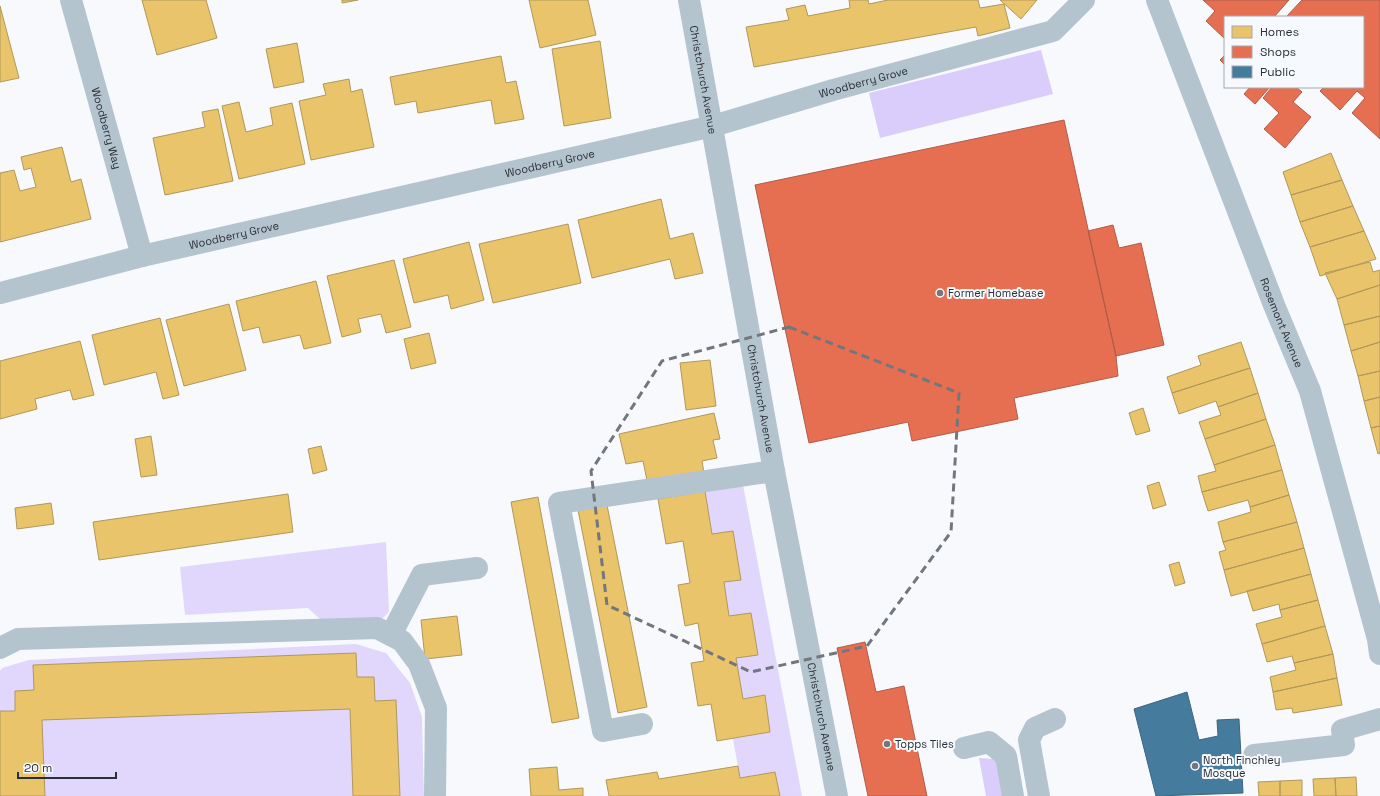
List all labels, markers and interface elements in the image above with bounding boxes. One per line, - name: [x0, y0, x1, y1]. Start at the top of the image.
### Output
- legend: [1224, 16, 1364, 88]
- street label: Christchurch Avenue: [687, 24, 720, 135]
- text: Homes: [1260, 24, 1299, 40]
- text: Shops: [1260, 44, 1296, 60]
- street label: Woodberry Grove: [817, 63, 909, 101]
- text: Public: [1260, 64, 1295, 80]
- street label: Woodberry Way: [89, 86, 125, 171]
- street label: Woodberry Grove: [504, 146, 596, 180]
- street label: Woodberry Grove: [188, 218, 280, 252]
- street label: Rosemont Avenue: [1257, 276, 1306, 370]
- place label: Former Homebase: [948, 286, 1043, 300]
- marker: Former Homebase: [935, 288, 945, 298]
- street label: Christchurch Avenue: [744, 343, 778, 454]
- street label: Christchurch Avenue: [804, 661, 839, 772]
- place label: Topps Tiles: [895, 737, 954, 751]
- marker: Topps Tiles: [882, 739, 892, 749]
- place label: North Finchley Mosque: [1203, 753, 1281, 780]
- scale bar: [18, 754, 116, 780]
- text: 20 m: [24, 760, 52, 776]
- marker: North Finchley Mosque: [1190, 761, 1200, 771]

